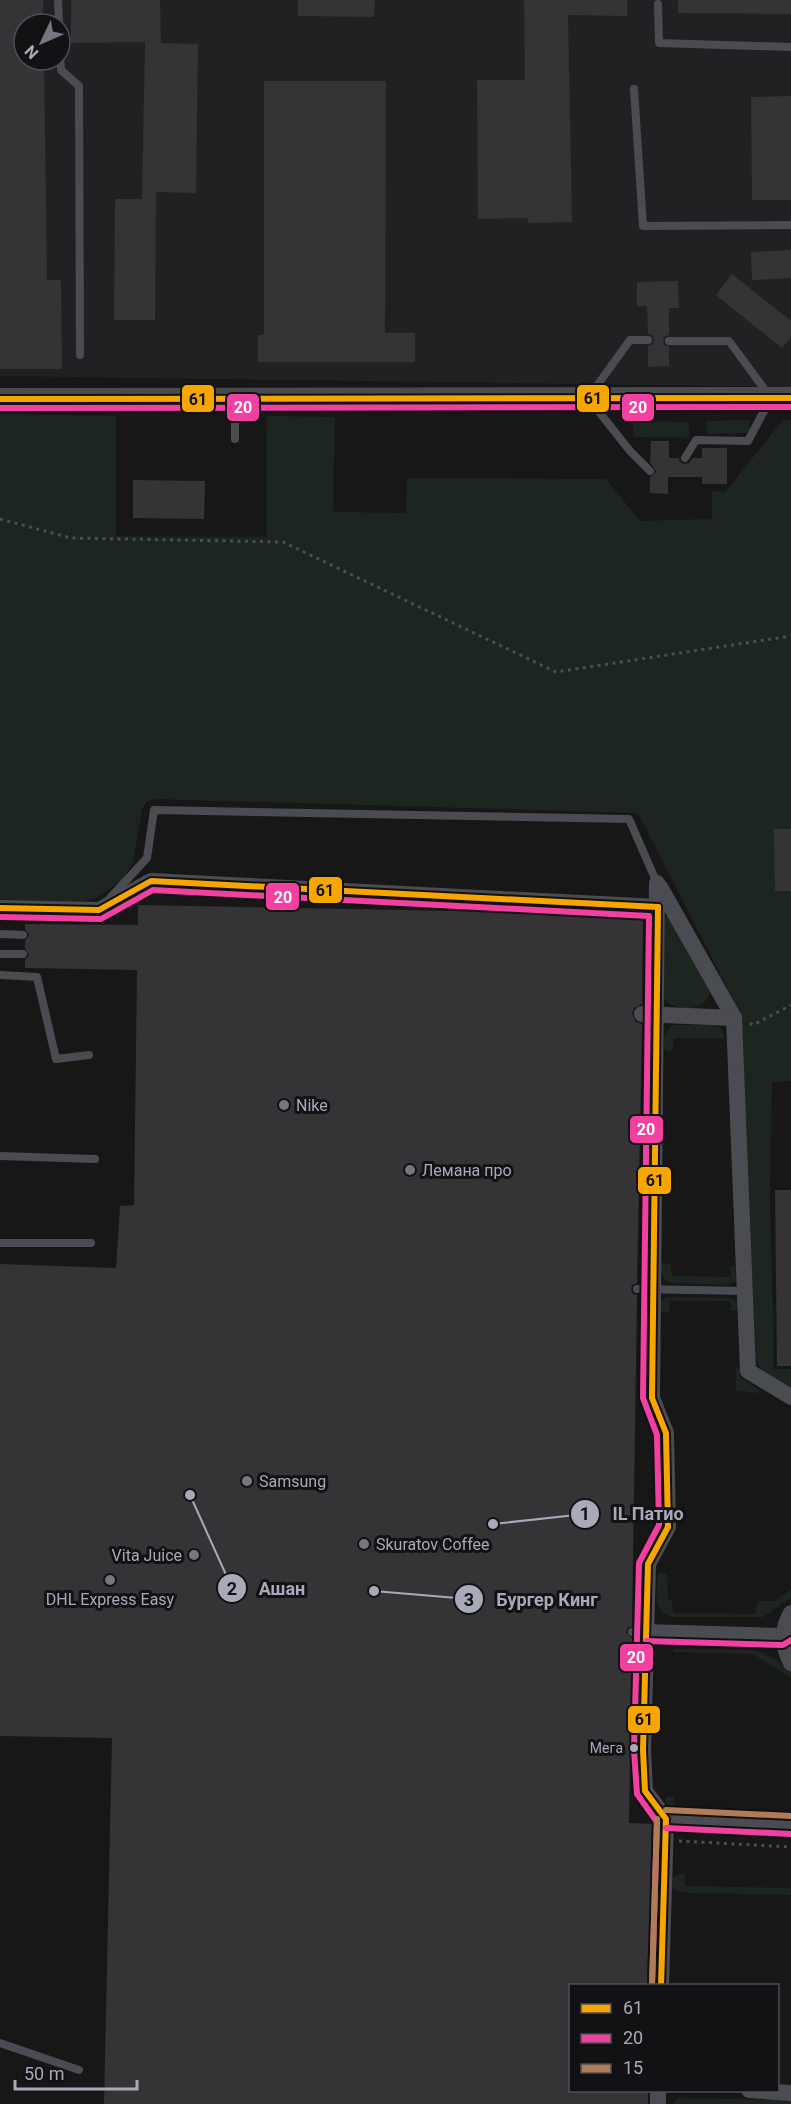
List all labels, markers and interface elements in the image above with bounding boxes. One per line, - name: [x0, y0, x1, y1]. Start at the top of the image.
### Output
- north arrow: [12, 12, 72, 72]
- text: N: [21, 41, 42, 63]
- line badge: 61: [181, 384, 215, 413]
- line badge: 61: [576, 384, 610, 413]
- text: 61: [584, 389, 602, 408]
- text: 61: [189, 390, 207, 409]
- line badge: 20: [226, 393, 260, 422]
- line badge: 20: [621, 393, 655, 422]
- text: 20: [234, 398, 252, 417]
- text: 20: [629, 398, 647, 417]
- line badge: 61: [308, 876, 343, 904]
- text: 61: [316, 881, 334, 900]
- line badge: 20: [265, 882, 300, 911]
- text: 20: [274, 888, 292, 907]
- place label: Nike: [296, 1096, 328, 1115]
- marker: Nike: [277, 1098, 291, 1112]
- line badge: 20: [629, 1115, 664, 1144]
- text: 20: [637, 1120, 655, 1139]
- place label: Лемана про: [422, 1161, 512, 1180]
- marker: Лемана про: [403, 1163, 417, 1177]
- line badge: 61: [637, 1166, 672, 1195]
- text: 61: [646, 1171, 664, 1190]
- place label: Samsung: [259, 1472, 326, 1491]
- marker: Samsung: [240, 1474, 254, 1488]
- callout: IL Патио: [570, 1496, 696, 1532]
- text: 1: [580, 1503, 590, 1524]
- text: IL Патио: [612, 1503, 684, 1524]
- place label: Skuratov Coffee: [376, 1535, 490, 1554]
- marker: Skuratov Coffee: [357, 1537, 371, 1551]
- place label: Vita Juice: [112, 1546, 182, 1565]
- marker: Vita Juice: [187, 1548, 201, 1562]
- callout: Ашан: [217, 1570, 318, 1606]
- marker: DHL Express Easy: [103, 1573, 117, 1587]
- text: 2: [227, 1578, 237, 1599]
- text: Ашан: [259, 1578, 305, 1599]
- callout: Бургер Кинг: [454, 1581, 609, 1617]
- text: 3: [464, 1589, 474, 1610]
- text: Бургер Кинг: [496, 1589, 598, 1610]
- place label: DHL Express Easy: [46, 1590, 175, 1609]
- line badge: 20: [619, 1643, 654, 1672]
- text: 20: [627, 1648, 645, 1667]
- line badge: 61: [627, 1705, 661, 1734]
- text: 61: [635, 1710, 653, 1729]
- place label: Мега: [590, 1740, 623, 1756]
- marker: Мега: [628, 1742, 640, 1754]
- legend: [569, 1984, 779, 2092]
- text: 61: [623, 1997, 643, 2018]
- text: 20: [623, 2027, 643, 2048]
- scale bar: [15, 2053, 136, 2091]
- text: 15: [623, 2057, 643, 2078]
- text: 50 m: [24, 2063, 64, 2084]

